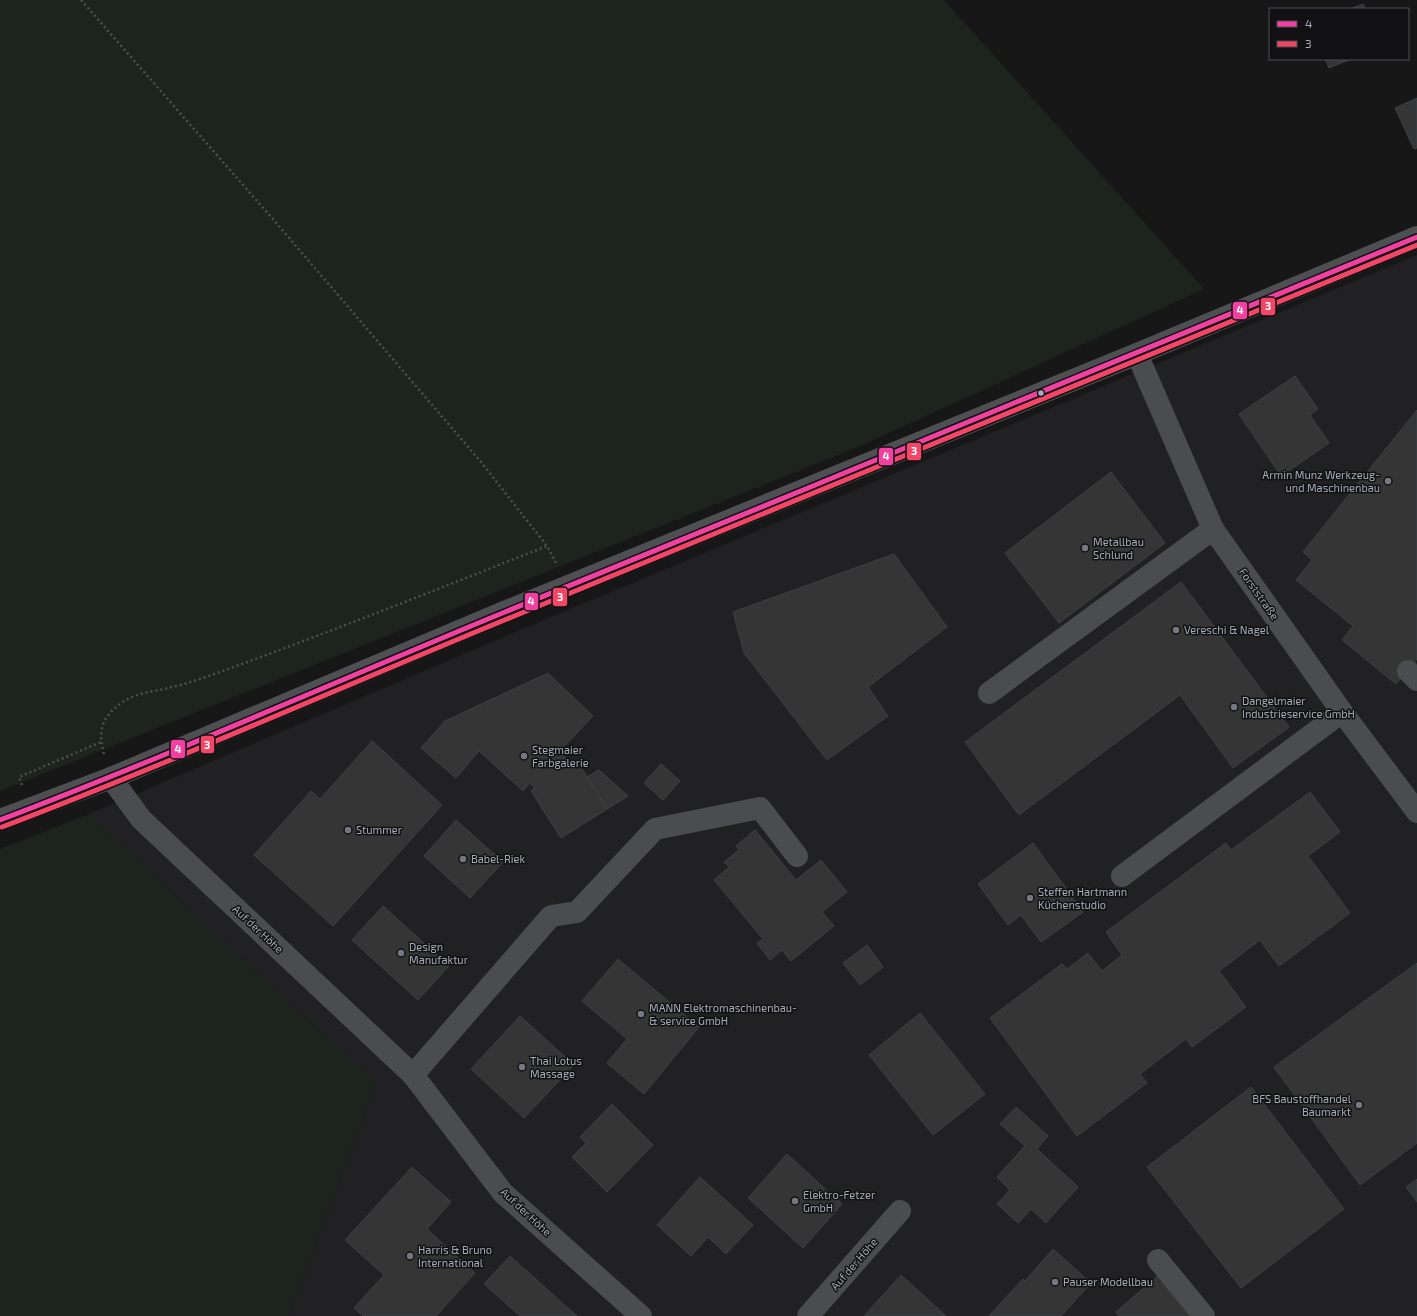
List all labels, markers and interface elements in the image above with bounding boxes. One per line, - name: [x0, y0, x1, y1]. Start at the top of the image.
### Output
- legend: [1269, 8, 1409, 60]
- text: 4: [1305, 16, 1312, 30]
- text: 3: [1305, 36, 1312, 50]
- line badge: 3: [1260, 297, 1276, 316]
- text: 3: [1265, 299, 1271, 312]
- line badge: 4: [1232, 301, 1248, 320]
- text: 4: [1236, 303, 1244, 316]
- unlabelled marker: [1036, 388, 1046, 398]
- line badge: 3: [906, 442, 922, 461]
- text: 3: [911, 444, 917, 457]
- line badge: 4: [878, 447, 894, 466]
- text: 4: [882, 449, 890, 462]
- place label: Armin Munz Werkzeug- und Maschinenbau: [1262, 468, 1380, 494]
- marker: Armin Munz Werkzeug- und Maschinenbau: [1383, 476, 1393, 486]
- place label: Metallbau Schlund: [1093, 535, 1144, 561]
- marker: Metallbau Schlund: [1080, 543, 1090, 553]
- street label: Forststraße: [1237, 566, 1282, 622]
- line badge: 3: [552, 587, 568, 607]
- text: 3: [557, 590, 563, 603]
- line badge: 4: [524, 592, 539, 611]
- text: 4: [527, 594, 535, 607]
- place label: Vereschi & Nagel: [1184, 623, 1270, 636]
- marker: Vereschi & Nagel: [1171, 625, 1181, 635]
- place label: Dangelmaier Industrieservice GmbH: [1242, 694, 1355, 720]
- marker: Dangelmaier Industrieservice GmbH: [1229, 702, 1239, 712]
- line badge: 3: [200, 735, 215, 754]
- text: 3: [204, 738, 210, 751]
- line badge: 4: [170, 739, 186, 759]
- text: 4: [174, 742, 182, 755]
- place label: Stegmaier Farbgalerie: [532, 743, 589, 769]
- marker: Stegmaier Farbgalerie: [519, 751, 529, 761]
- place label: Stummer: [356, 823, 403, 836]
- marker: Stummer: [343, 825, 353, 835]
- place label: Babel-Riek: [471, 852, 525, 865]
- marker: Babel-Riek: [458, 854, 468, 864]
- place label: Steffen Hartmann Küchenstudio: [1038, 885, 1127, 911]
- marker: Steffen Hartmann Küchenstudio: [1025, 893, 1035, 903]
- street label: Auf der Höhe: [230, 902, 286, 955]
- place label: Design Manufaktur: [409, 940, 469, 966]
- marker: Design Manufaktur: [396, 948, 406, 958]
- place label: MANN Elektromaschinenbau- & service GmbH: [649, 1001, 797, 1027]
- marker: MANN Elektromaschinenbau- & service GmbH: [636, 1009, 646, 1019]
- place label: Thai Lotus Massage: [530, 1054, 582, 1080]
- marker: Thai Lotus Massage: [517, 1062, 527, 1072]
- place label: BFS Baustoffhandel Baumarkt: [1252, 1092, 1352, 1118]
- marker: BFS Baustoffhandel Baumarkt: [1354, 1100, 1364, 1110]
- street label: Auf der Höhe: [498, 1185, 554, 1238]
- place label: Elektro-Fetzer GmbH: [803, 1188, 876, 1214]
- marker: Elektro-Fetzer GmbH: [790, 1196, 800, 1206]
- street label: Auf der Höhe: [828, 1235, 880, 1292]
- place label: Harris & Bruno International: [418, 1243, 492, 1269]
- marker: Harris & Bruno International: [405, 1251, 415, 1261]
- place label: Pauser Modellbau: [1063, 1275, 1153, 1288]
- marker: Pauser Modellbau: [1050, 1277, 1060, 1287]

